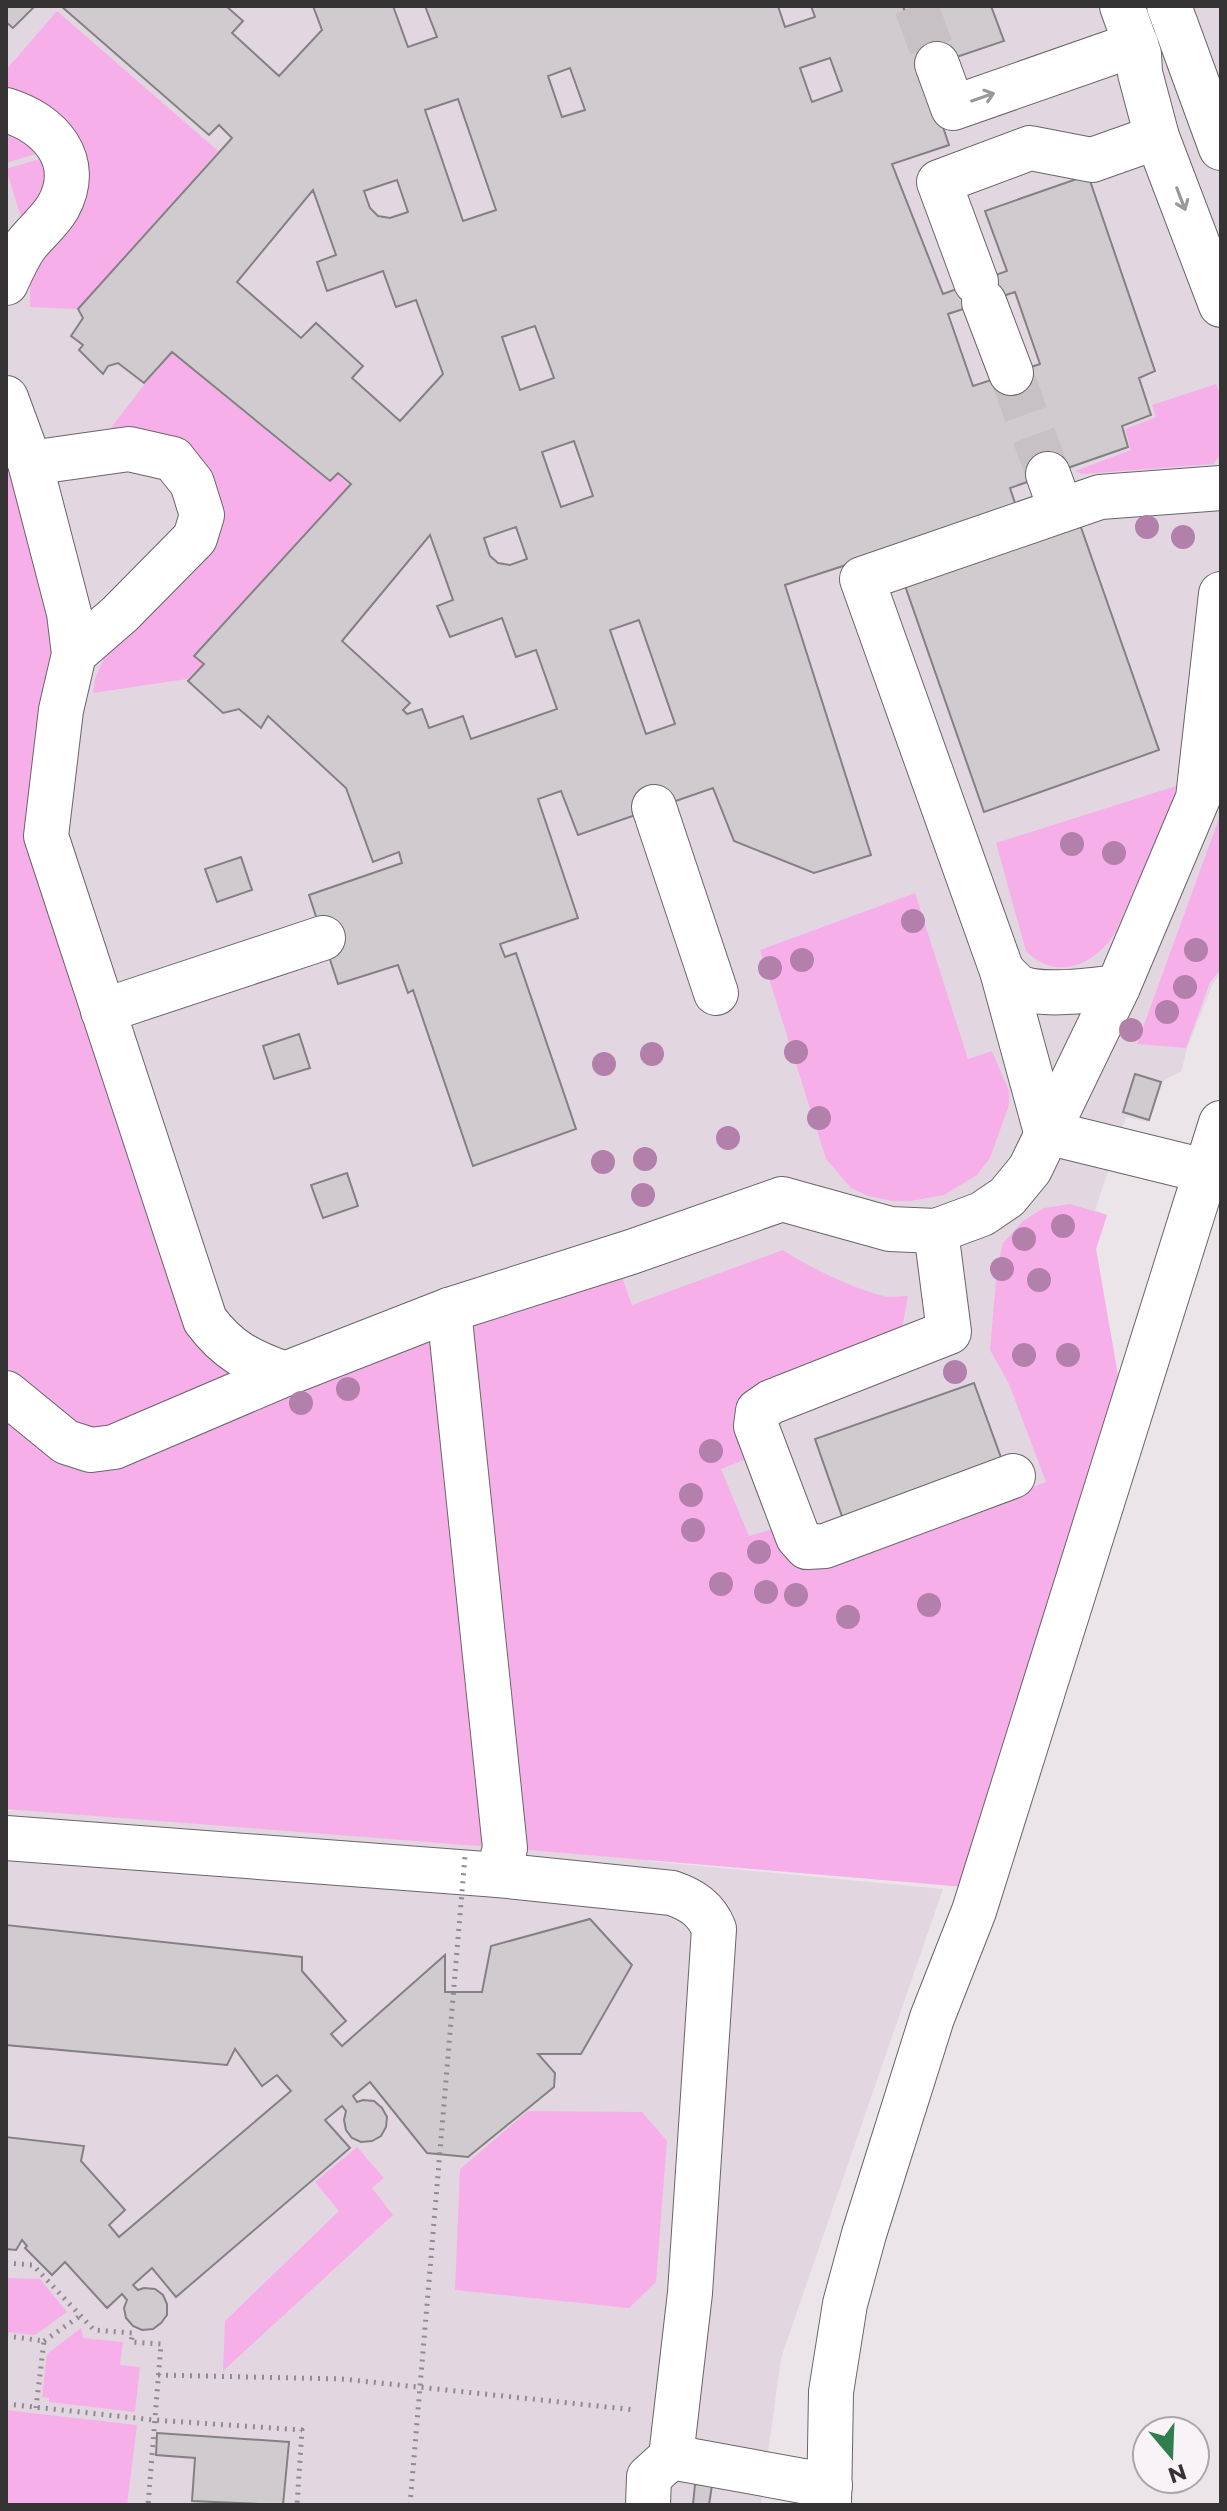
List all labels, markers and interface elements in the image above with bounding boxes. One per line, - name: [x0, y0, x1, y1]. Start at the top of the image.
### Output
- one-way arrow: [970, 89, 995, 104]
- one-way arrow: [1175, 186, 1189, 211]
- north arrow: [1131, 2415, 1211, 2495]
- text: N: [1165, 2458, 1190, 2489]

